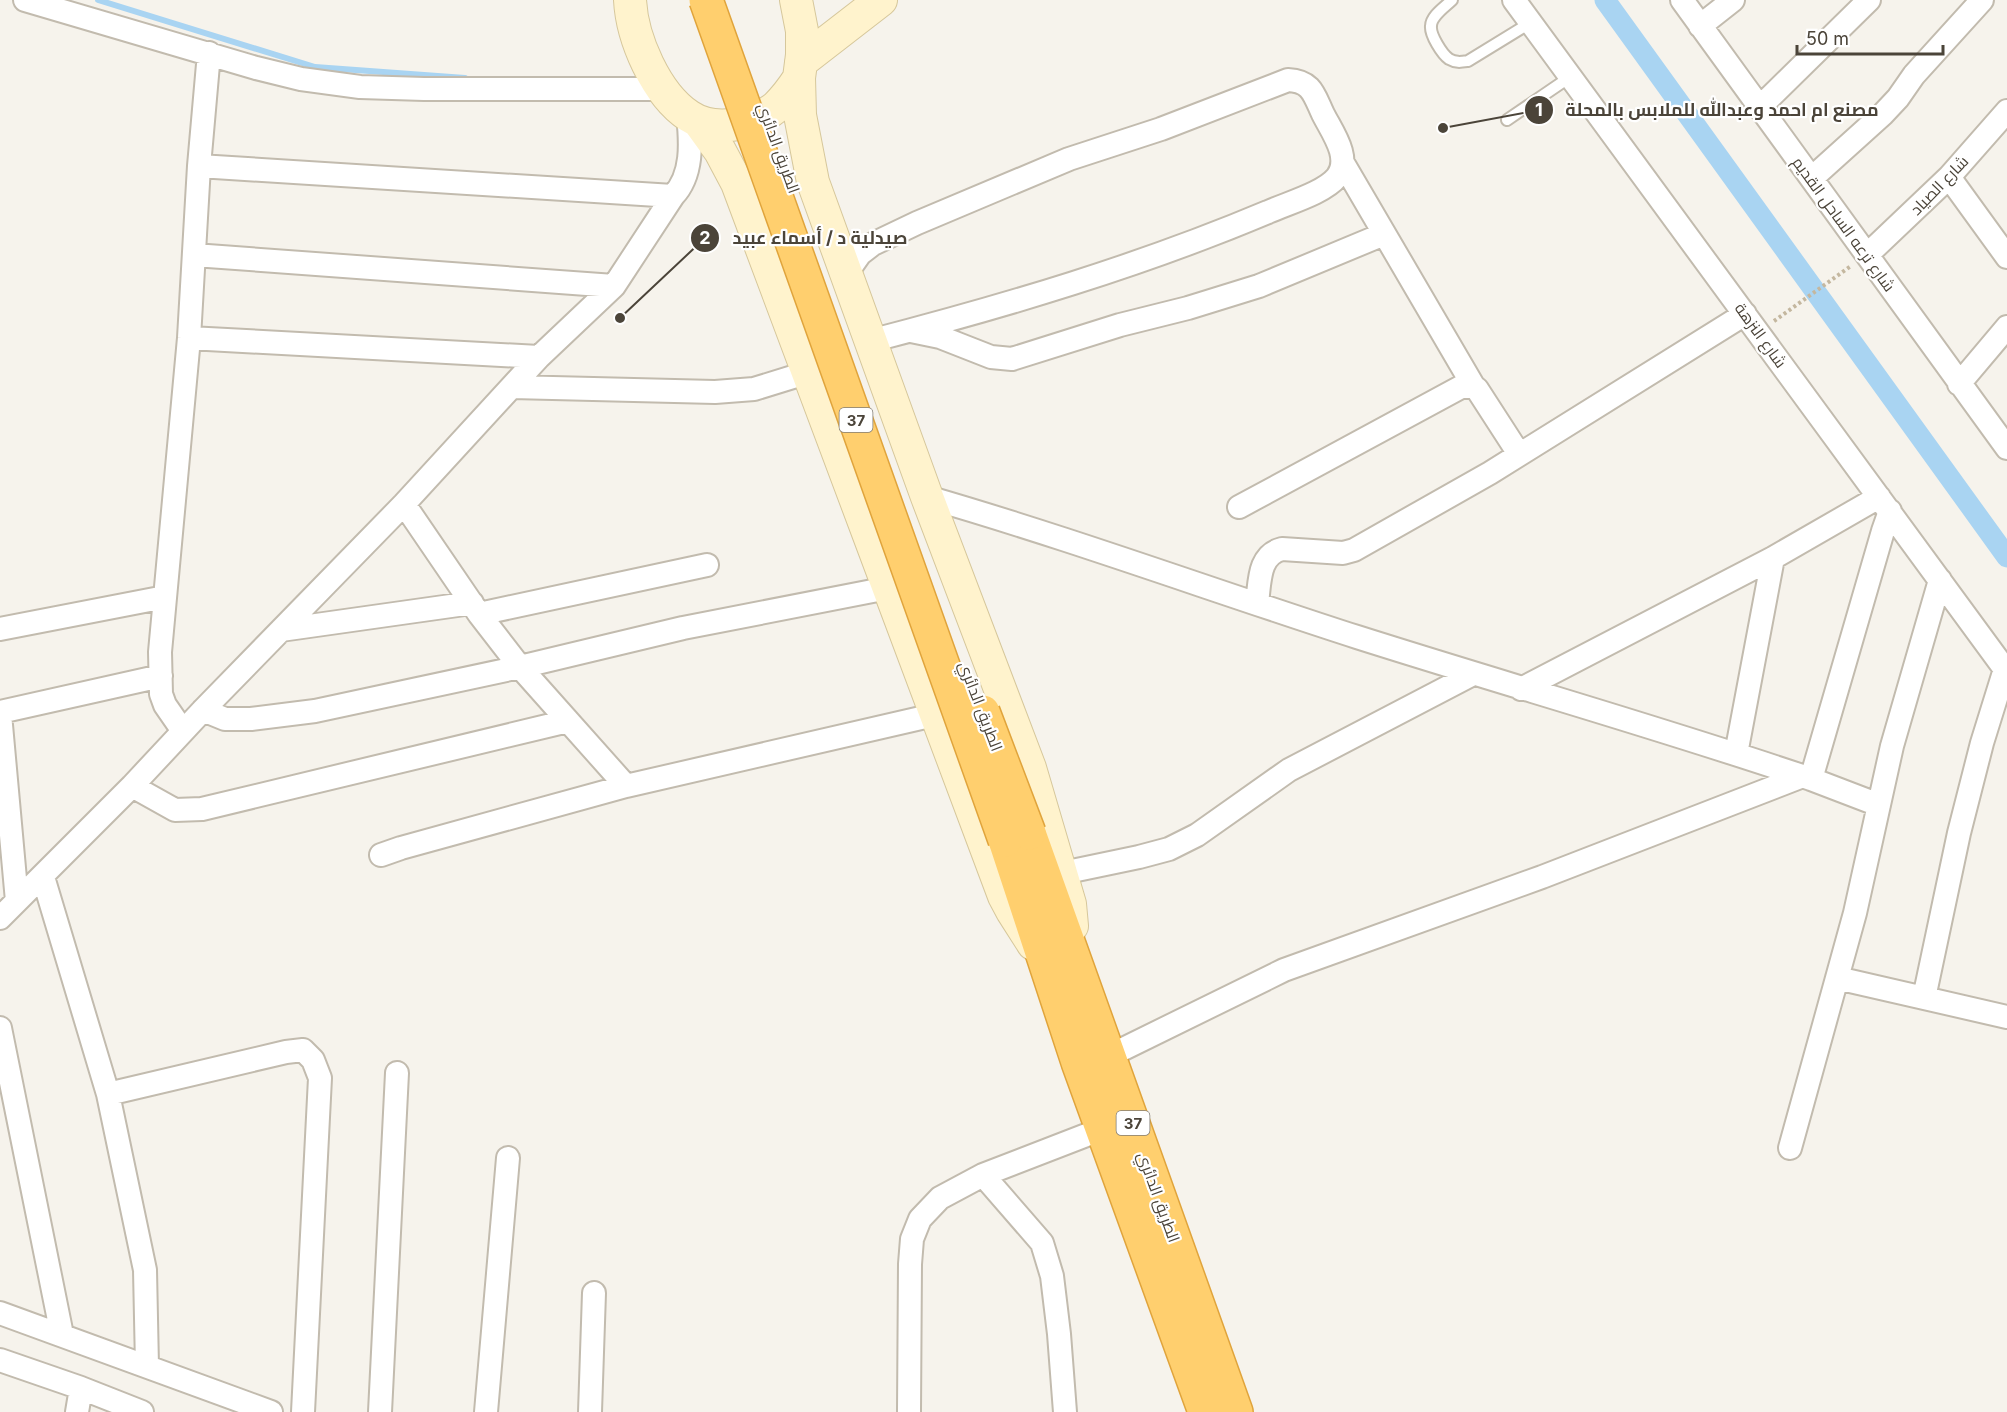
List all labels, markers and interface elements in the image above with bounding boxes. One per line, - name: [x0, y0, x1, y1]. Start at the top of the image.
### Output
- scale bar: [1797, 18, 1942, 56]
- text: 50 m: [1806, 28, 1849, 49]
- callout: مصنع ام احمد وعبدالله للملابس بالمحلة: [1524, 92, 1891, 128]
- text: مصنع ام احمد وعبدالله للملابس بالمحلة: [1565, 97, 1879, 122]
- text: 1: [1535, 99, 1543, 120]
- street label: الطريق الدائري: [750, 100, 805, 197]
- street label: شارع الصياد: [1906, 151, 1974, 220]
- street label: شارع ترعه الساحل القديم: [1787, 153, 1900, 297]
- callout: صيدلية د / أسماء عبيد: [690, 220, 919, 256]
- text: صيدلية د / أسماء عبيد: [732, 225, 908, 248]
- text: 2: [699, 227, 711, 248]
- street label: شارع النزهة: [1729, 299, 1791, 373]
- road number: 37: [840, 408, 872, 432]
- street label: الطريق الدائري: [951, 658, 1007, 755]
- road number: 37: [1116, 1111, 1150, 1135]
- street label: الطريق الدائري: [1130, 1149, 1185, 1246]

